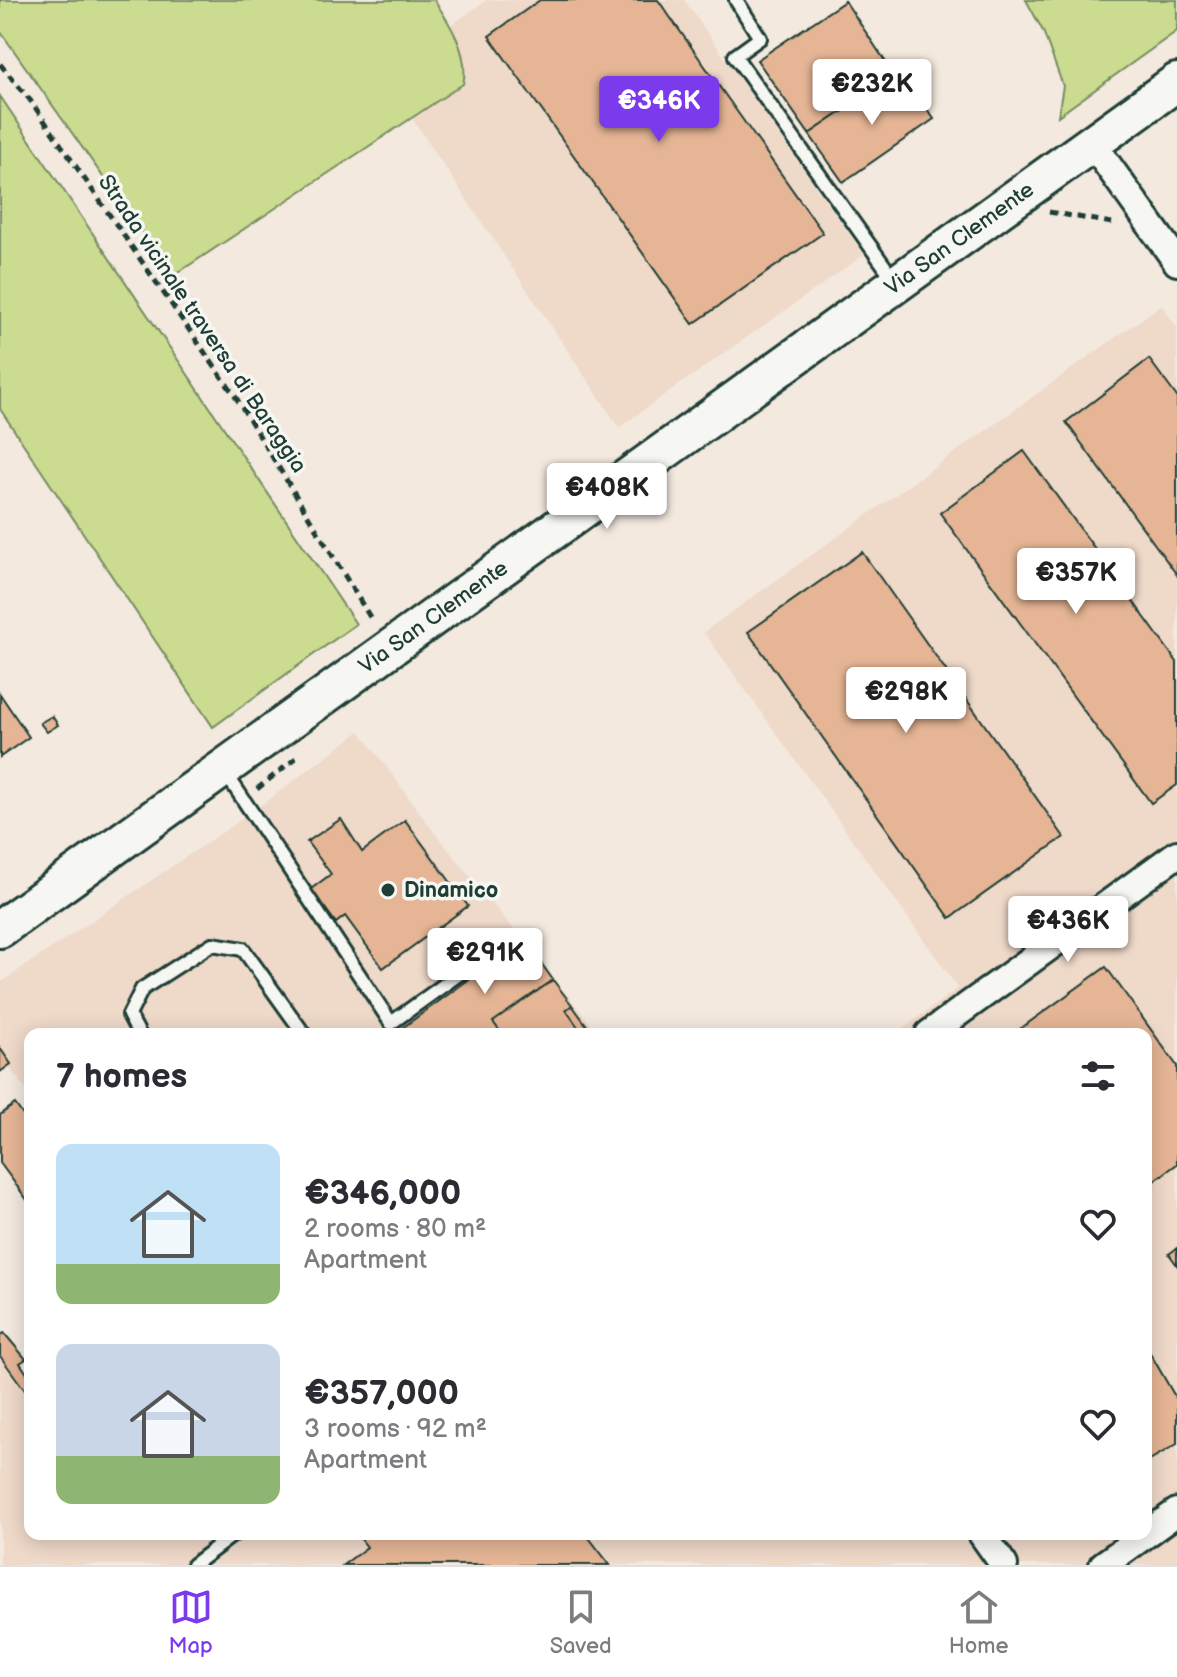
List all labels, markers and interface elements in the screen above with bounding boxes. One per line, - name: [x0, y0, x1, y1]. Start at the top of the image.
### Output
- pin: €232K: [816, 59, 928, 127]
- text: €232K: [831, 69, 913, 100]
- pin: €346K: [603, 76, 715, 144]
- text: €346K: [617, 86, 701, 117]
- street label: Strada vicinale traversa di Baraggia: [92, 170, 312, 478]
- street label: Via San Clemente: [880, 176, 1039, 301]
- pin: €408K: [551, 463, 663, 531]
- text: €408K: [565, 473, 649, 504]
- pin: €357K: [1020, 548, 1132, 616]
- street label: Via San Clemente: [354, 554, 513, 680]
- text: €357K: [1035, 558, 1117, 589]
- pin: €298K: [850, 667, 962, 735]
- text: €298K: [864, 677, 948, 708]
- place label: Dinamico: [404, 877, 498, 904]
- marker: Dinamico: [379, 881, 397, 899]
- pin: €436K: [1012, 896, 1124, 964]
- text: €436K: [1026, 906, 1110, 937]
- pin: €291K: [429, 928, 541, 996]
- text: €291K: [445, 938, 525, 969]
- icon: filters: [1076, 1054, 1120, 1098]
- text: 7 homes: [56, 1056, 187, 1097]
- text: €346,000: [304, 1173, 461, 1214]
- icon: home: [120, 1176, 216, 1272]
- icon: heart: [1076, 1202, 1120, 1246]
- text: 2 rooms · 80 m²: [304, 1214, 486, 1245]
- text: Apartment: [304, 1245, 427, 1276]
- text: €357,000: [304, 1373, 459, 1414]
- icon: home: [120, 1376, 216, 1472]
- icon: heart: [1076, 1402, 1120, 1446]
- text: 3 rooms · 92 m²: [304, 1414, 487, 1445]
- text: Apartment: [304, 1445, 427, 1476]
- tab: Map: [169, 1585, 213, 1660]
- tab: Saved: [550, 1585, 612, 1660]
- tab: Home: [949, 1585, 1008, 1660]

